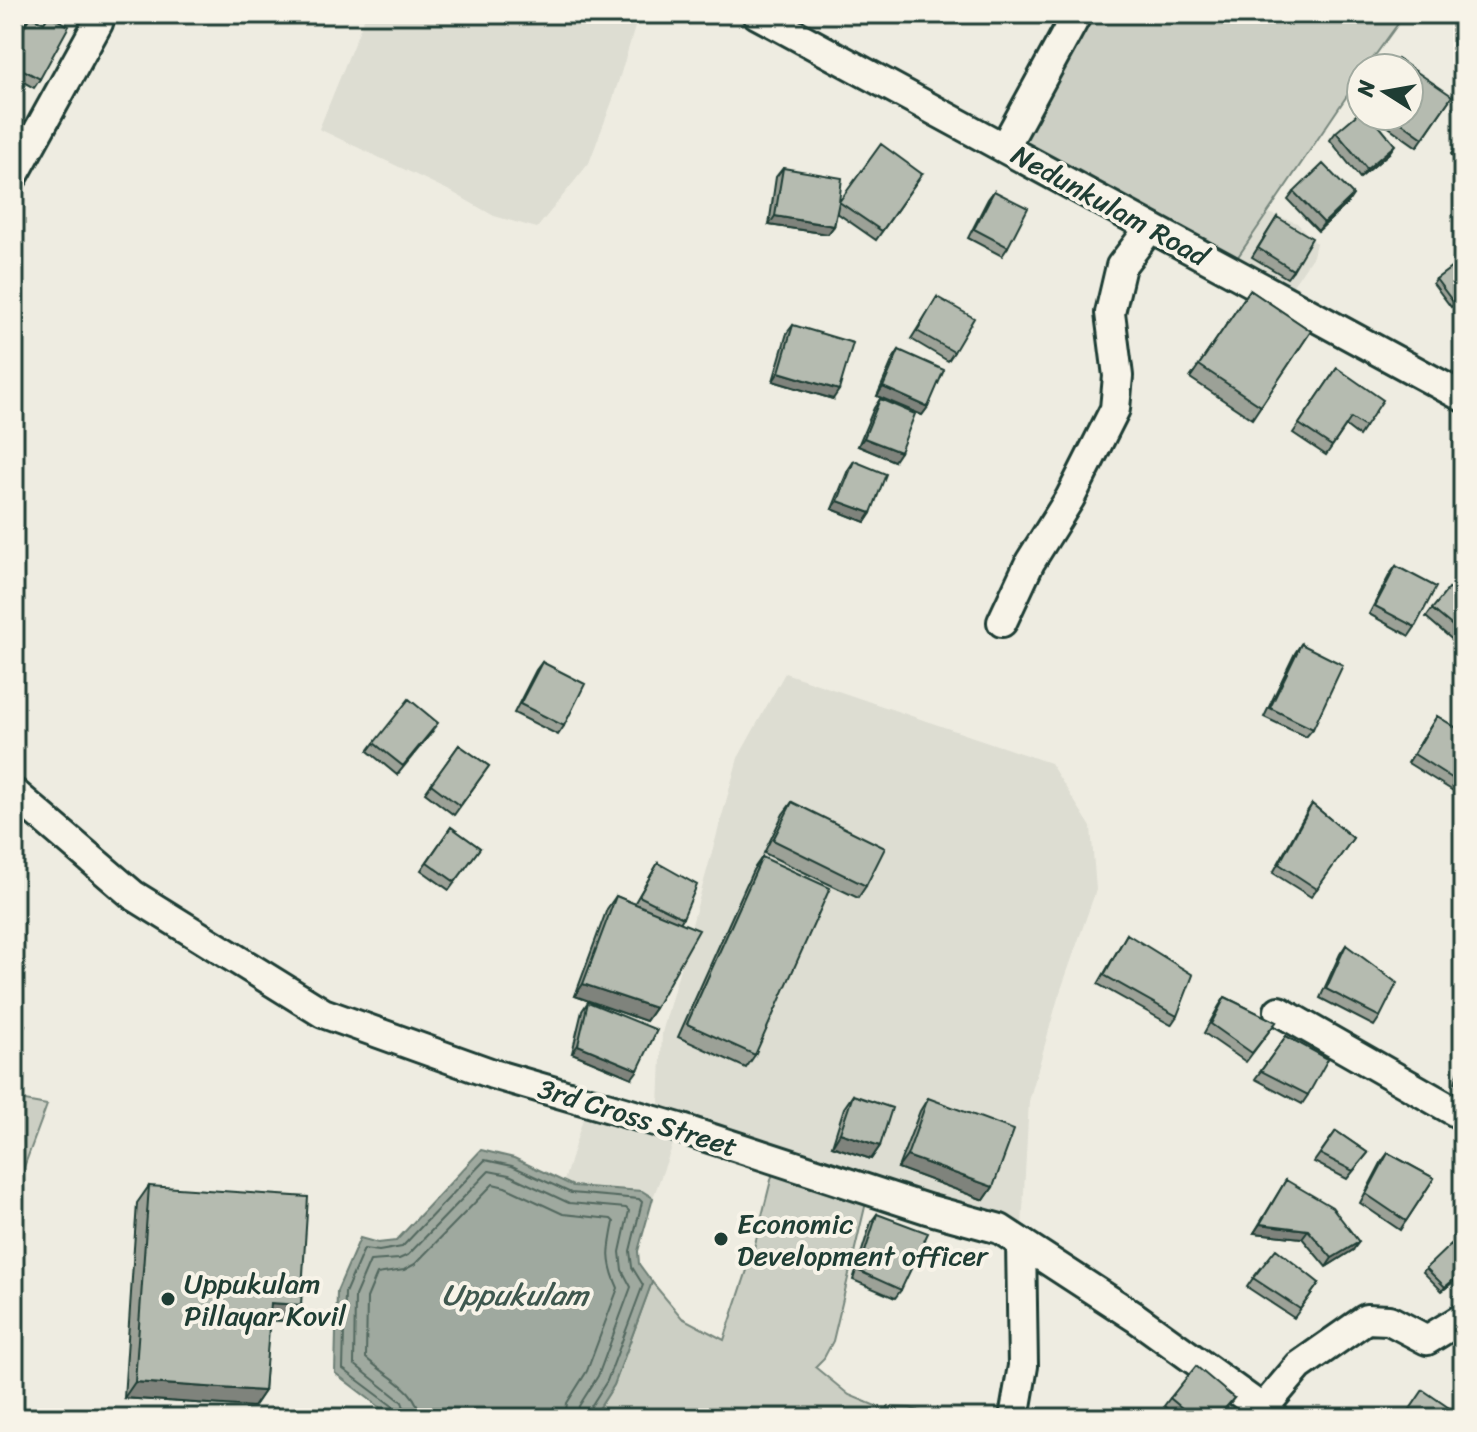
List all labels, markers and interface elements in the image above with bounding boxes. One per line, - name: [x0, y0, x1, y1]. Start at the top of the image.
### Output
- north arrow: [1345, 52, 1425, 132]
- text: N: [1345, 76, 1387, 100]
- street label: Nedunkulam Road: [1002, 131, 1220, 281]
- street label: 3rd Cross Street: [532, 1064, 744, 1171]
- place label: Economic Development officer: [737, 1199, 989, 1280]
- marker: Economic Development officer: [712, 1230, 730, 1248]
- place label: Uppukulam Pillayar Kovil: [184, 1259, 347, 1340]
- water label: Uppukulam: [442, 1268, 590, 1322]
- marker: Uppukulam Pillayar Kovil: [159, 1290, 177, 1308]

